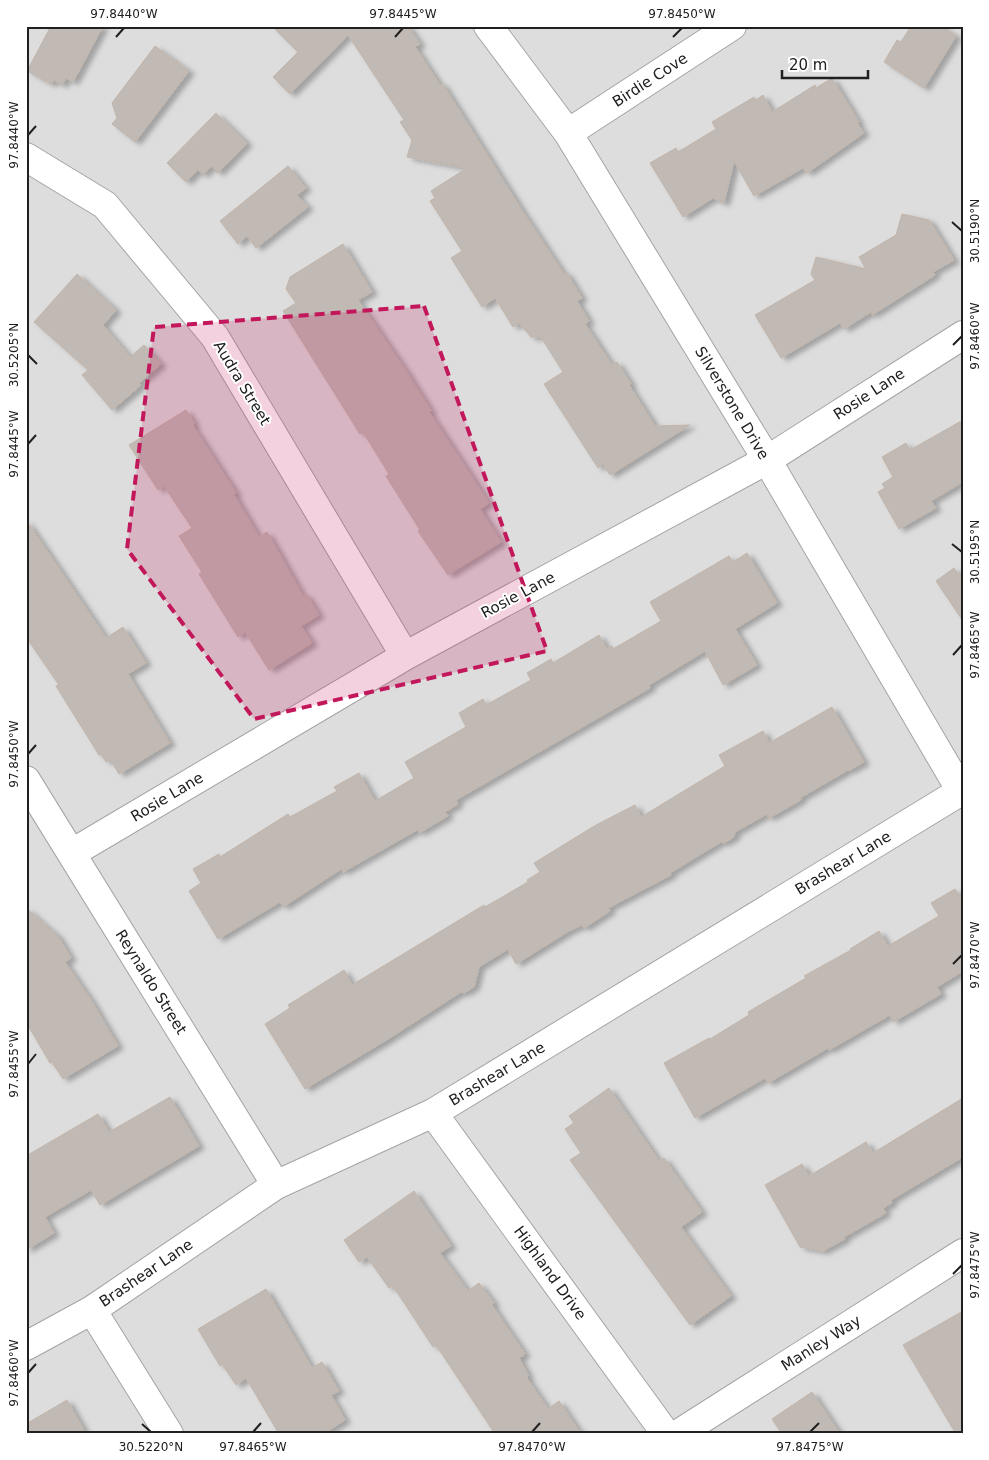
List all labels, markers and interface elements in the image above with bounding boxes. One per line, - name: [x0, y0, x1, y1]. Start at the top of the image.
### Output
- text: 97.8440°W: [90, 7, 158, 21]
- text: 97.8445°W: [369, 7, 437, 21]
- text: 97.8450°W: [648, 7, 716, 21]
- scale bar: [782, 48, 868, 80]
- street label: Birdie Cove: [609, 49, 691, 111]
- text: 20 m: [789, 56, 827, 74]
- text: 97.8440°W: [7, 101, 21, 169]
- text: 30.5190°N: [968, 199, 982, 263]
- text: 97.8460°W: [968, 302, 982, 370]
- text: 30.5205°N: [7, 323, 21, 387]
- street label: Audra Street: [210, 338, 274, 428]
- street label: Silverstone Drive: [691, 343, 773, 463]
- street label: Rosie Lane: [830, 364, 908, 424]
- text: 97.8445°W: [7, 410, 21, 478]
- text: 30.5195°N: [968, 520, 982, 584]
- street label: Rosie Lane: [478, 568, 558, 622]
- text: 97.8465°W: [968, 611, 982, 679]
- text: 97.8450°W: [7, 720, 21, 788]
- street label: Rosie Lane: [128, 768, 206, 826]
- street label: Brashear Lane: [792, 827, 894, 899]
- text: 97.8470°W: [968, 921, 982, 989]
- street label: Reynaldo Street: [112, 926, 190, 1038]
- text: 97.8455°W: [7, 1030, 21, 1098]
- street label: Brashear Lane: [446, 1038, 548, 1110]
- street label: Highland Drive: [510, 1223, 590, 1323]
- text: 97.8475°W: [968, 1231, 982, 1299]
- street label: Brashear Lane: [96, 1235, 196, 1311]
- street label: Manley Way: [778, 1311, 864, 1375]
- text: 97.8460°W: [7, 1339, 21, 1407]
- text: 30.5220°N: [119, 1440, 183, 1454]
- text: 97.8465°W: [219, 1440, 287, 1454]
- text: 97.8470°W: [498, 1440, 566, 1454]
- text: 97.8475°W: [776, 1440, 844, 1454]

